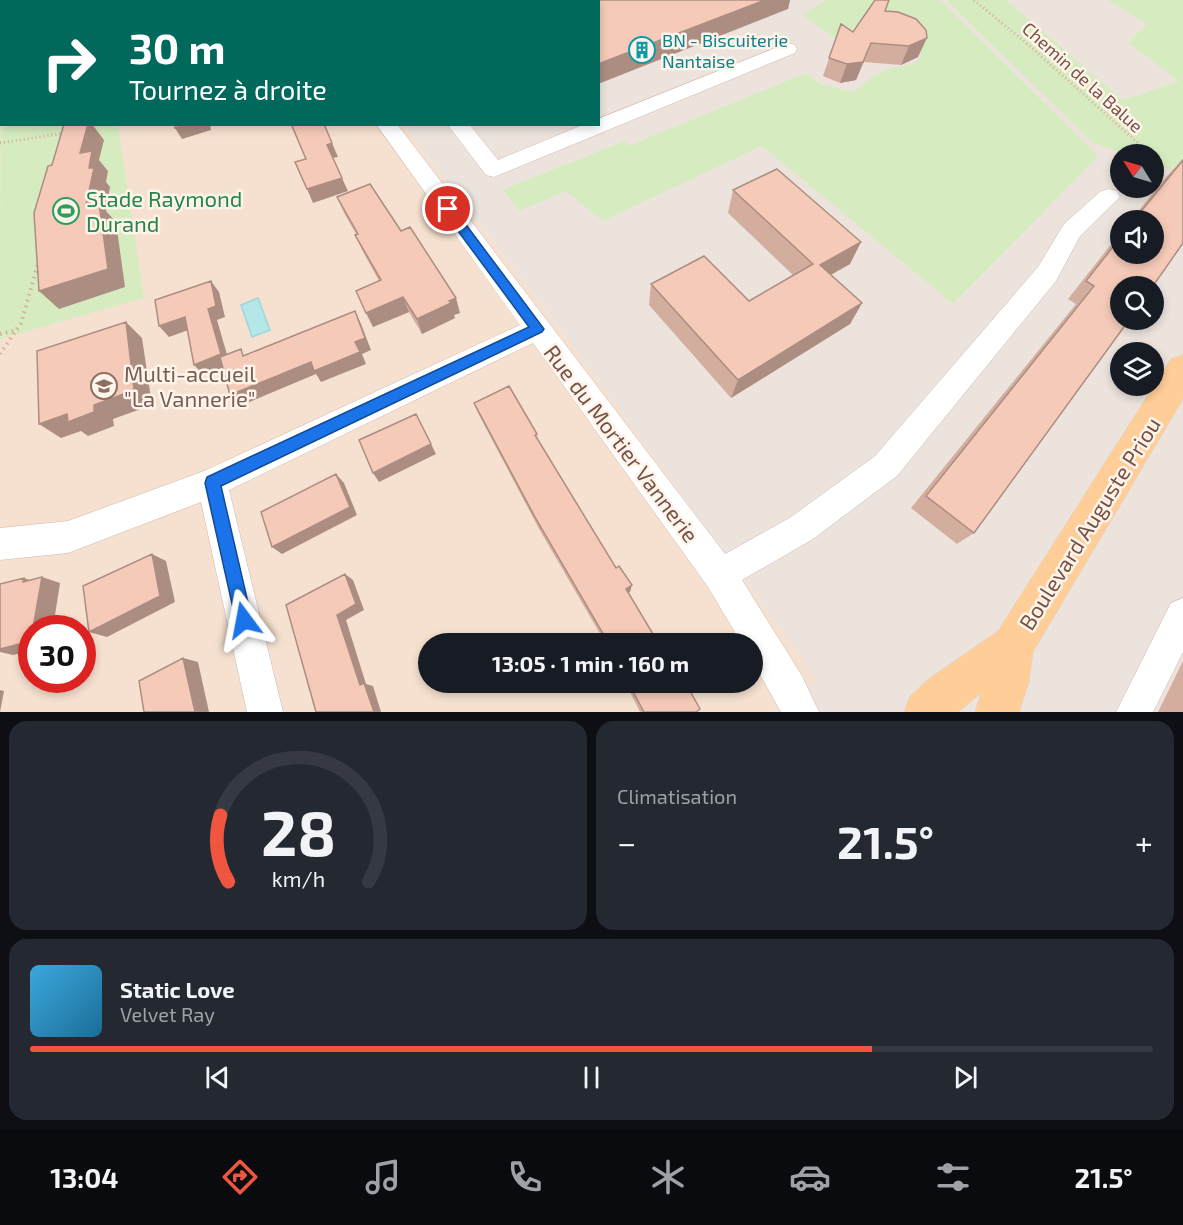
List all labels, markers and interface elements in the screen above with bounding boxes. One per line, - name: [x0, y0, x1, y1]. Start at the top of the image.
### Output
- street label: Chemin de la Balue: [1018, 17, 1148, 137]
- text: 30 m: [129, 22, 225, 72]
- icon: right: [30, 24, 108, 102]
- place label: BN - Biscuiterie Nantaise: [662, 29, 788, 72]
- building icon: BN - Biscuiterie Nantaise: [627, 35, 657, 65]
- text: Tournez à droite: [129, 73, 327, 105]
- north arrow: [1110, 144, 1164, 198]
- map controls: [1110, 144, 1164, 396]
- pin: [422, 183, 473, 234]
- place label: Stade Raymond Durand: [86, 185, 242, 236]
- icon: arrive: [431, 192, 464, 225]
- sports icon: Stade Raymond Durand: [51, 196, 81, 226]
- button: sound: [1110, 210, 1164, 264]
- button: search: [1110, 276, 1164, 330]
- street label: Rue du Mortier Vannerie: [539, 339, 705, 547]
- button: layers: [1110, 342, 1164, 396]
- place label: Multi-accueil "La Vannerie": [124, 360, 256, 411]
- school or university icon: Multi-accueil "La Vannerie": [89, 371, 119, 401]
- street label: Boulevard Auguste Priou: [1013, 412, 1165, 634]
- position arrow: [212, 588, 276, 652]
- speed limit sign: 30: [18, 615, 96, 693]
- text: 13:05 · 1 min · 160 m: [492, 650, 689, 676]
- text: Climatisation: [617, 784, 737, 808]
- text: 28: [260, 794, 336, 869]
- text: 21.5°: [837, 814, 934, 868]
- text: −: [617, 822, 636, 862]
- text: +: [1135, 822, 1153, 862]
- text: km/h: [271, 867, 325, 892]
- text: Static Love: [120, 976, 235, 1002]
- text: Velvet Ray: [120, 1002, 215, 1026]
- icon: previous: [201, 1061, 234, 1094]
- icon: pause: [575, 1061, 608, 1094]
- icon: next: [949, 1061, 982, 1094]
- icon: directions: [219, 1156, 261, 1198]
- icon: music: [362, 1156, 404, 1198]
- icon: phone: [504, 1156, 546, 1198]
- icon: climate: [647, 1156, 689, 1198]
- icon: car: [789, 1156, 831, 1198]
- icon: filters: [932, 1156, 974, 1198]
- text: 13:04: [50, 1161, 118, 1193]
- text: 21.5°: [1074, 1161, 1133, 1193]

